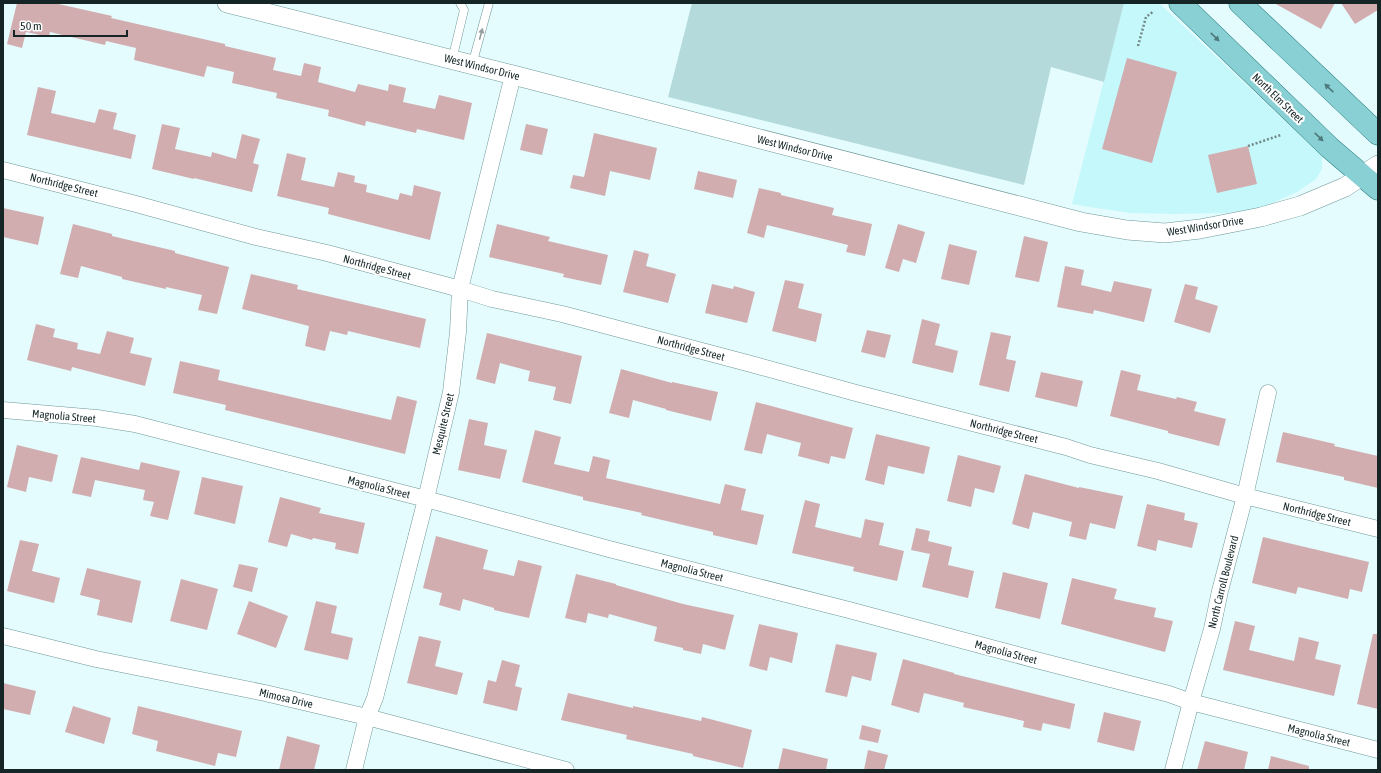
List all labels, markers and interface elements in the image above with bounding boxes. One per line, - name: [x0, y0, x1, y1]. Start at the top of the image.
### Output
- scale bar: [14, 12, 127, 38]
- text: 50 m: [20, 19, 42, 33]
- one-way arrow: [478, 28, 484, 40]
- one-way arrow: [1210, 32, 1220, 42]
- street label: West Windsor Drive: [443, 52, 521, 82]
- street label: North Elm Street: [1250, 71, 1306, 125]
- one-way arrow: [1324, 83, 1334, 92]
- one-way arrow: [1314, 132, 1324, 142]
- street label: West Windsor Drive: [756, 133, 834, 163]
- street label: Northridge Street: [29, 171, 99, 199]
- street label: West Windsor Drive: [1166, 214, 1244, 238]
- street label: Northridge Street: [342, 252, 412, 282]
- street label: Northridge Street: [656, 333, 726, 363]
- street label: Mesquite Street: [430, 392, 456, 456]
- street label: Magnolia Street: [32, 407, 96, 425]
- street label: Northridge Street: [969, 417, 1039, 445]
- street label: Magnolia Street: [347, 473, 411, 501]
- street label: Northridge Street: [1282, 500, 1352, 528]
- street label: North Carroll Boulevard: [1206, 534, 1240, 630]
- street label: Magnolia Street: [660, 556, 724, 584]
- street label: Magnolia Street: [974, 638, 1038, 666]
- street label: Mimosa Drive: [258, 686, 314, 710]
- street label: Magnolia Street: [1287, 721, 1351, 749]

